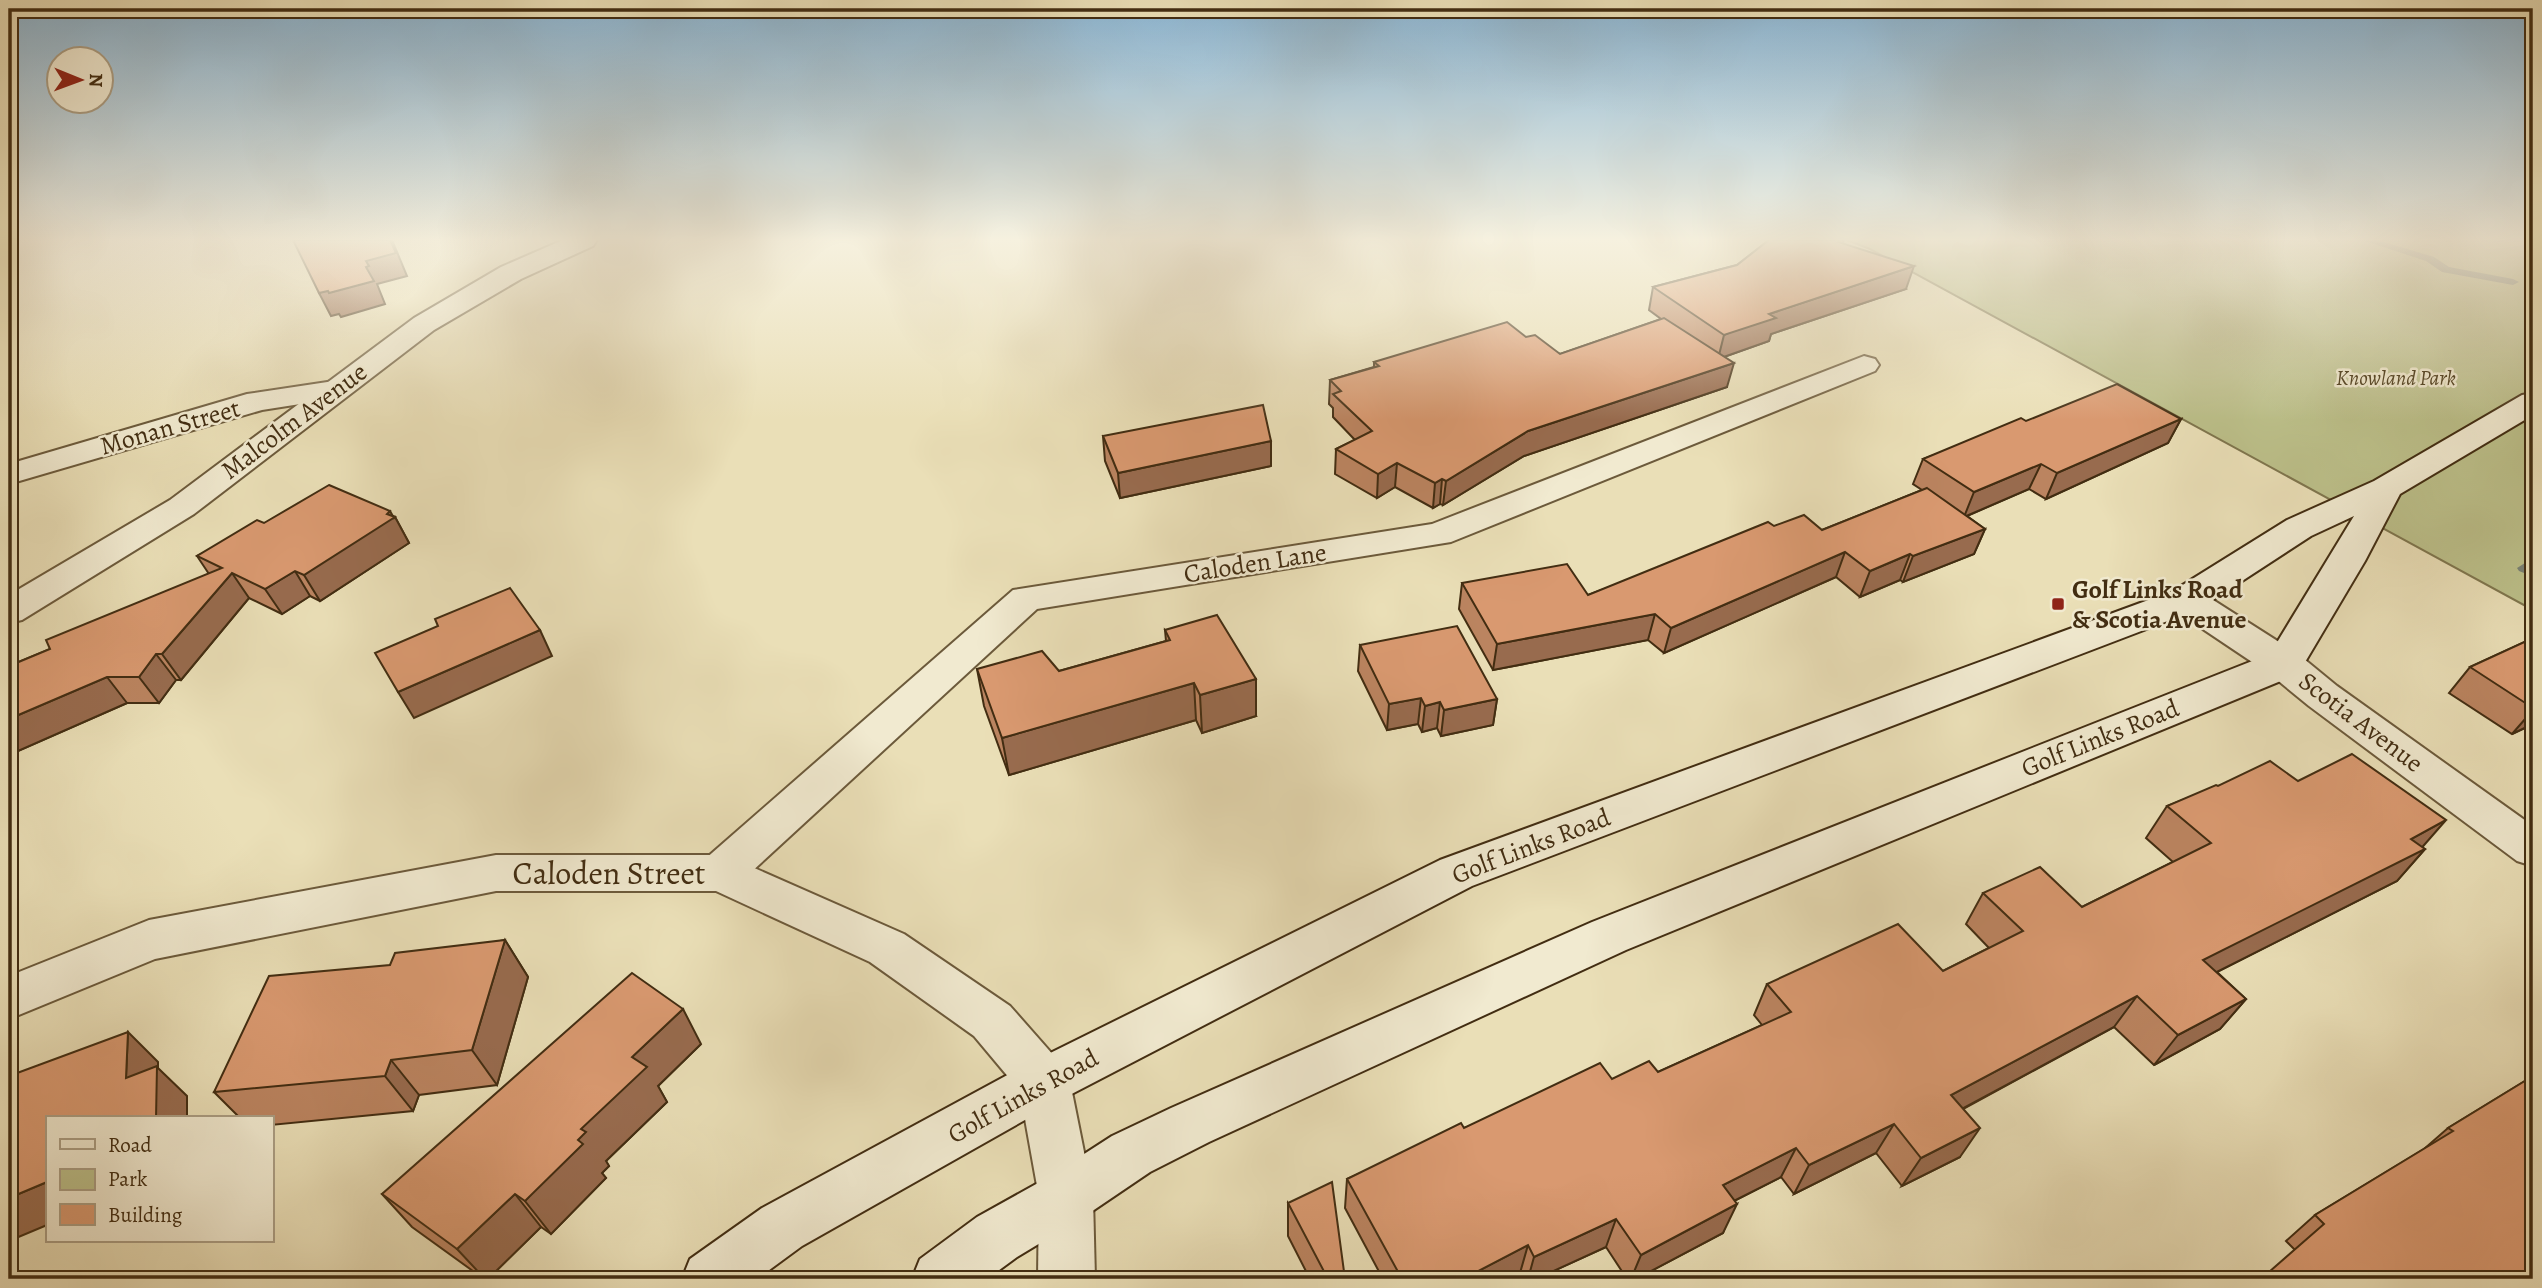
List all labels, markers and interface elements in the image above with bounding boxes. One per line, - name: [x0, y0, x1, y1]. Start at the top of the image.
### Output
- north arrow: [46, 46, 116, 116]
- text: N: [83, 73, 109, 88]
- street label: Malcolm Avenue: [214, 355, 374, 487]
- park label: Knowland Park: [2336, 364, 2456, 392]
- street label: Monan Street: [96, 390, 245, 464]
- street label: Caloden Lane: [1181, 534, 1329, 592]
- place label: Golf Links Road & Scotia Avenue: [2072, 572, 2247, 637]
- marker: Golf Links Road & Scotia Avenue: [2050, 596, 2066, 612]
- street label: Scotia Avenue: [2292, 664, 2430, 780]
- street label: Golf Links Road: [2016, 690, 2184, 786]
- street label: Golf Links Road: [1447, 800, 1615, 892]
- street label: Caloden Street: [513, 851, 705, 895]
- street label: Golf Links Road: [941, 1040, 1105, 1152]
- legend: [46, 1116, 273, 1242]
- text: Road: [108, 1131, 152, 1159]
- text: Park: [108, 1165, 148, 1193]
- text: Building: [108, 1201, 183, 1229]

